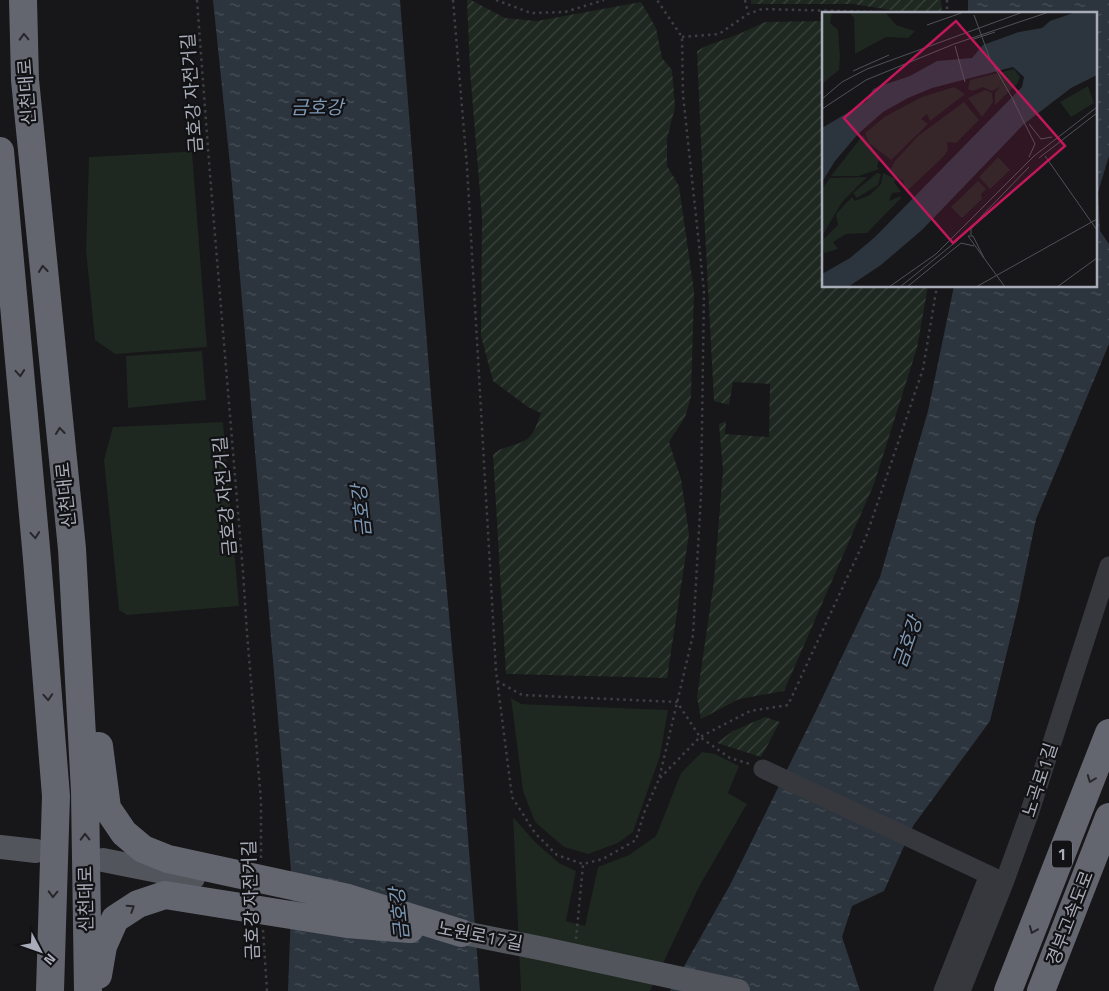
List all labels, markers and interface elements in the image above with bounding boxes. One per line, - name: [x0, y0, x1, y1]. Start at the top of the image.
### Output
- inset map: [822, 12, 1096, 288]
- street label: 금호강 자전거길: [174, 32, 209, 154]
- one-way arrow: [19, 33, 29, 41]
- street label: 신천대로: [11, 58, 42, 126]
- water label: 금호강: [291, 92, 346, 121]
- one-way arrow: [38, 265, 49, 273]
- one-way arrow: [15, 370, 26, 378]
- one-way arrow: [54, 426, 65, 434]
- street label: 금호강 자전거길: [206, 435, 243, 557]
- street label: 신천대로: [49, 461, 82, 529]
- water label: 금호강: [343, 481, 378, 539]
- one-way arrow: [29, 531, 40, 539]
- water label: 금호강: [884, 610, 930, 671]
- one-way arrow: [42, 693, 53, 701]
- street label: 노곡로1길: [1015, 739, 1064, 820]
- one-way arrow: [1087, 774, 1097, 782]
- one-way arrow: [80, 833, 91, 841]
- street label: 금호강 자전거길: [235, 840, 266, 960]
- road number: 1: [1052, 841, 1072, 868]
- street label: 신천대로: [71, 866, 100, 932]
- street label: 경부고속도로: [1039, 867, 1100, 969]
- water label: 금호강: [381, 884, 416, 942]
- one-way arrow: [47, 891, 58, 899]
- one-way arrow: [125, 905, 135, 914]
- street label: 노원로17길: [435, 914, 525, 957]
- one-way arrow: [1028, 925, 1039, 934]
- north arrow: [15, 926, 65, 976]
- text: N: [39, 949, 61, 970]

